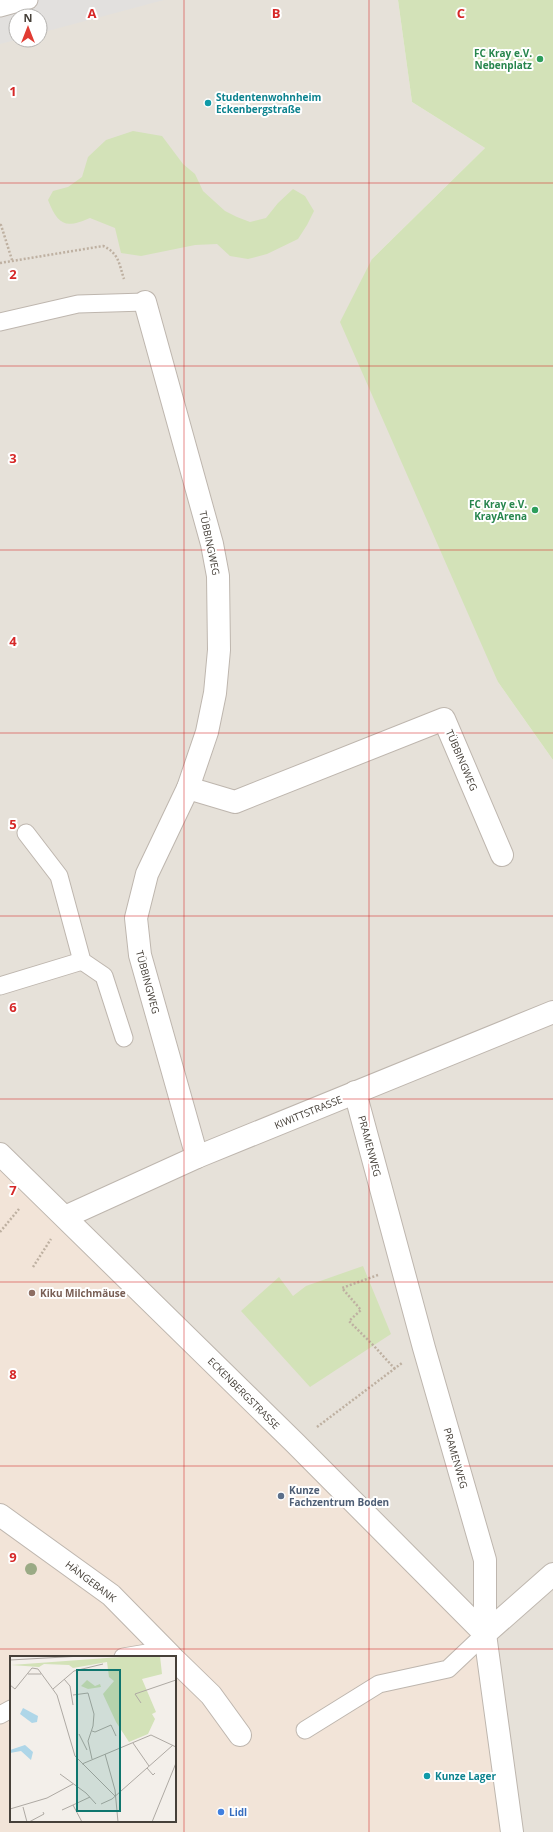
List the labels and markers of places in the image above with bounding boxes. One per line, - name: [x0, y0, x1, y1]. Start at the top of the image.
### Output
- place label: FC Kray e.V. Nebenplatz: [474, 46, 532, 72]
- marker: FC Kray e.V. Nebenplatz: [535, 54, 545, 64]
- place label: Studentenwohnheim Eckenbergstraße: [216, 90, 321, 116]
- marker: Studentenwohnheim Eckenbergstraße: [203, 98, 213, 108]
- place label: FC Kray e.V. KrayArena: [469, 497, 527, 523]
- marker: FC Kray e.V. KrayArena: [530, 505, 540, 515]
- place label: Kiku Milchmäuse: [40, 1286, 126, 1300]
- marker: Kiku Milchmäuse: [27, 1288, 37, 1298]
- place label: Kunze Fachzentrum Boden: [289, 1483, 389, 1509]
- marker: Kunze Fachzentrum Boden: [276, 1491, 286, 1501]
- place label: Kunze Lager: [435, 1769, 496, 1783]
- marker: Kunze Lager: [422, 1771, 432, 1781]
- place label: Lidl: [229, 1805, 247, 1819]
- marker: Lidl: [216, 1807, 226, 1817]

